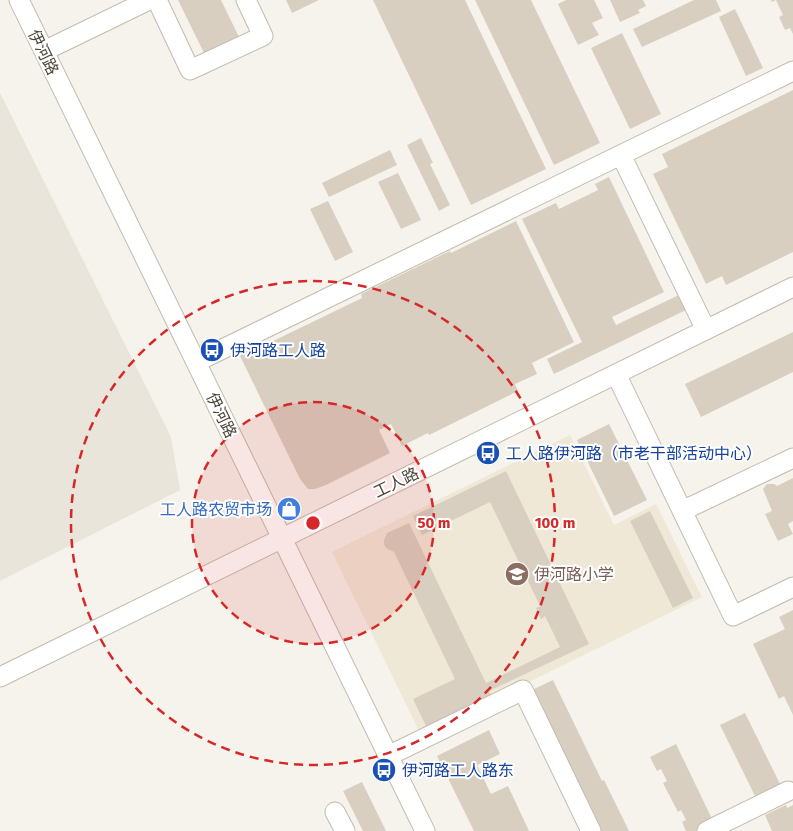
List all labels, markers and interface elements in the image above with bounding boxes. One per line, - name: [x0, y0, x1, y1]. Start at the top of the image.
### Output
- street label: 伊河路: [24, 26, 63, 78]
- bus stop icon: 伊河路工人路: [199, 337, 225, 363]
- place label: 伊河路工人路: [230, 341, 326, 360]
- street label: 伊河路: [202, 389, 241, 441]
- bus stop icon: 工人路伊河路（市老干部活动中心）: [475, 440, 501, 466]
- place label: 工人路伊河路（市老干部活动中心）: [506, 444, 762, 463]
- street label: 工人路: [370, 463, 422, 502]
- shop icon: 工人路农贸市场: [276, 496, 302, 522]
- place label: 工人路农贸市场: [160, 500, 272, 519]
- centre of rings: [304, 514, 322, 532]
- text: 50 m: [417, 514, 451, 532]
- text: 100 m: [535, 514, 575, 532]
- school or university icon: 伊河路小学: [504, 561, 530, 587]
- place label: 伊河路小学: [534, 565, 614, 584]
- bus stop icon: 伊河路工人路东: [371, 757, 397, 783]
- place label: 伊河路工人路东: [402, 761, 514, 780]

